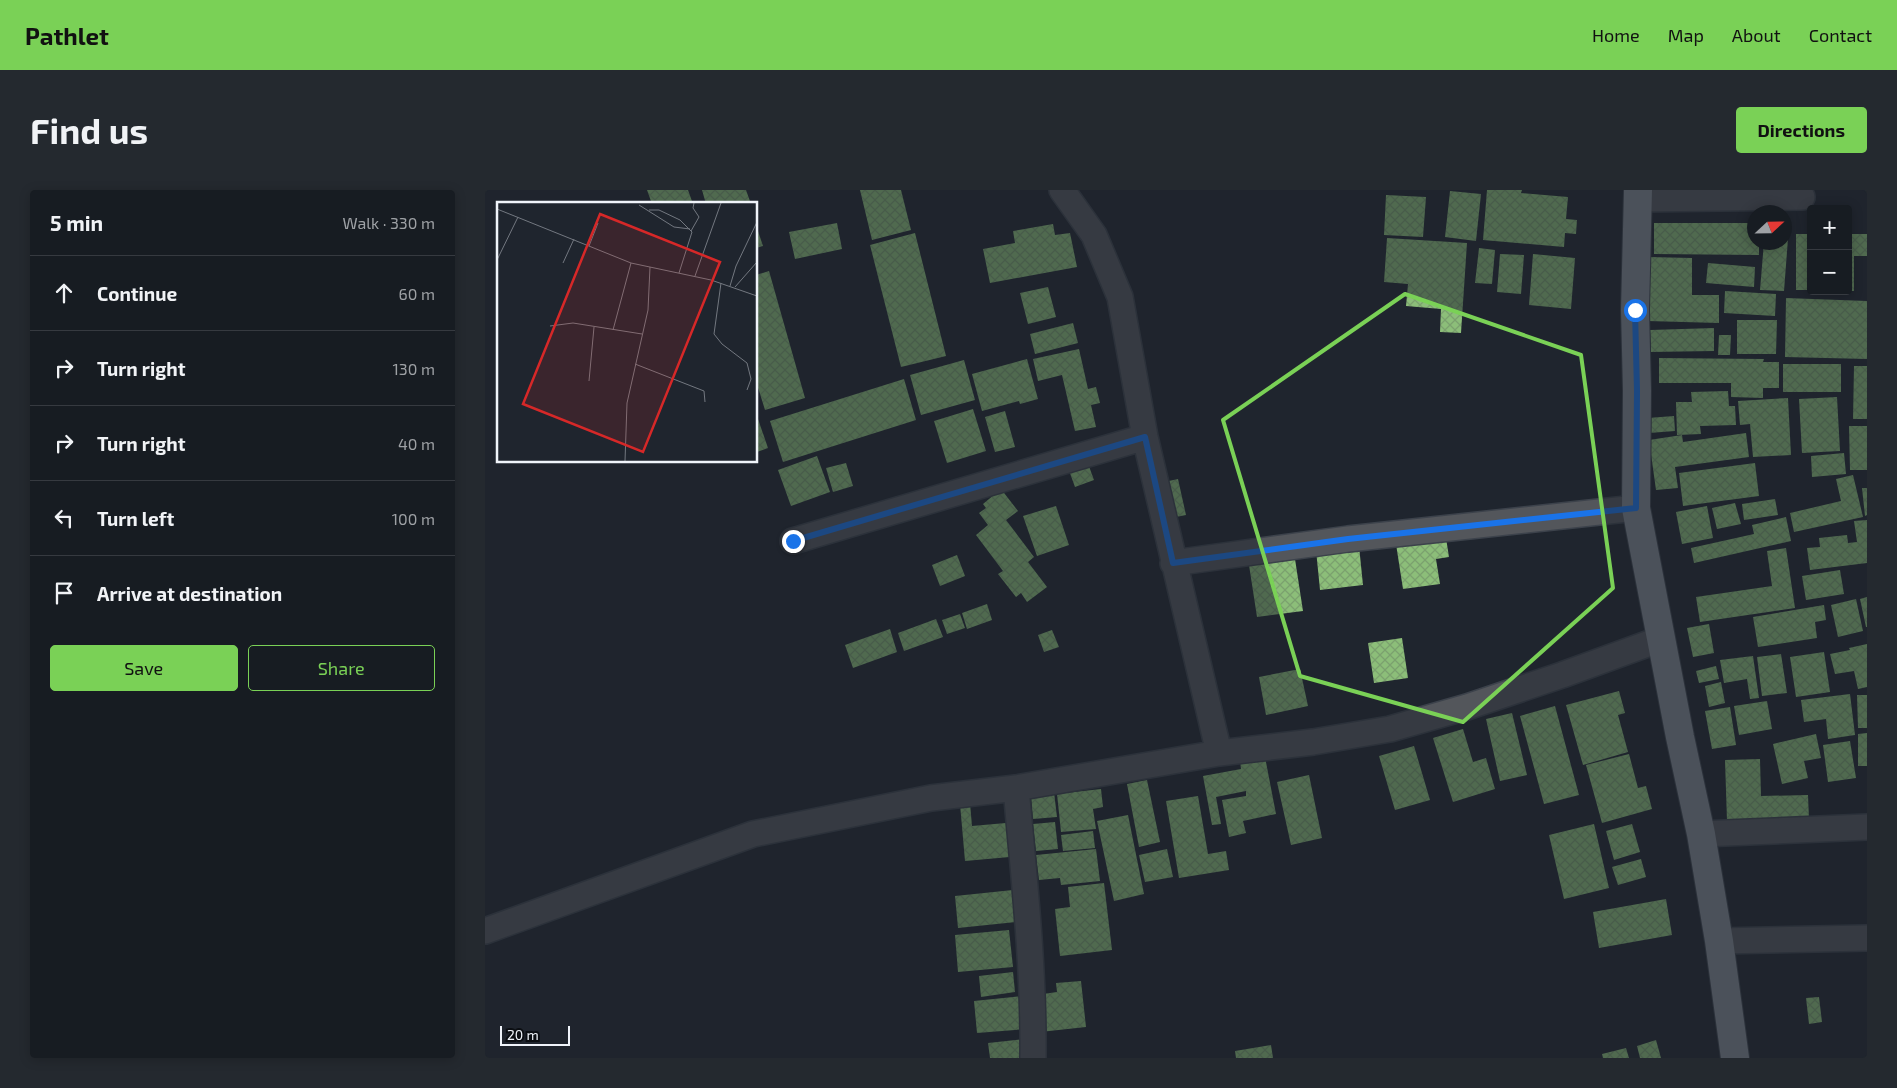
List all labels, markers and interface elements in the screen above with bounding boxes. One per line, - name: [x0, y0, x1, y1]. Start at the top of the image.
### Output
- text: Pathlet: [25, 21, 109, 50]
- text: Home: [1592, 24, 1640, 46]
- text: Map: [1668, 24, 1704, 46]
- text: About: [1732, 24, 1781, 46]
- text: Contact: [1809, 24, 1872, 46]
- button: Directions: [1736, 107, 1867, 153]
- text: Find us: [30, 109, 148, 151]
- inset map: [497, 202, 757, 462]
- north arrow: [1747, 205, 1792, 250]
- map controls: [1807, 205, 1852, 295]
- button: +: [1807, 205, 1852, 250]
- text: 5 min: [50, 210, 103, 235]
- text: Walk · 330 m: [343, 213, 435, 232]
- button: −: [1807, 250, 1852, 295]
- icon: ahead: [50, 279, 78, 307]
- text: Continue: [97, 282, 177, 305]
- text: 60 m: [399, 284, 435, 303]
- route start: [1624, 299, 1647, 322]
- icon: right: [50, 354, 78, 382]
- text: Turn right: [97, 357, 185, 380]
- text: 130 m: [393, 359, 435, 378]
- icon: right: [50, 429, 78, 457]
- text: Turn right: [97, 432, 185, 455]
- text: 40 m: [398, 434, 435, 453]
- icon: left: [50, 504, 78, 532]
- text: Turn left: [97, 507, 174, 530]
- text: 100 m: [392, 509, 435, 528]
- route end: [782, 530, 805, 553]
- icon: arrive: [50, 579, 78, 607]
- text: Arrive at destination: [97, 582, 282, 605]
- button: Save: [50, 645, 238, 691]
- button: Share: [248, 645, 435, 691]
- scale bar: [500, 1023, 570, 1046]
- text: 20 m: [507, 1026, 539, 1043]

